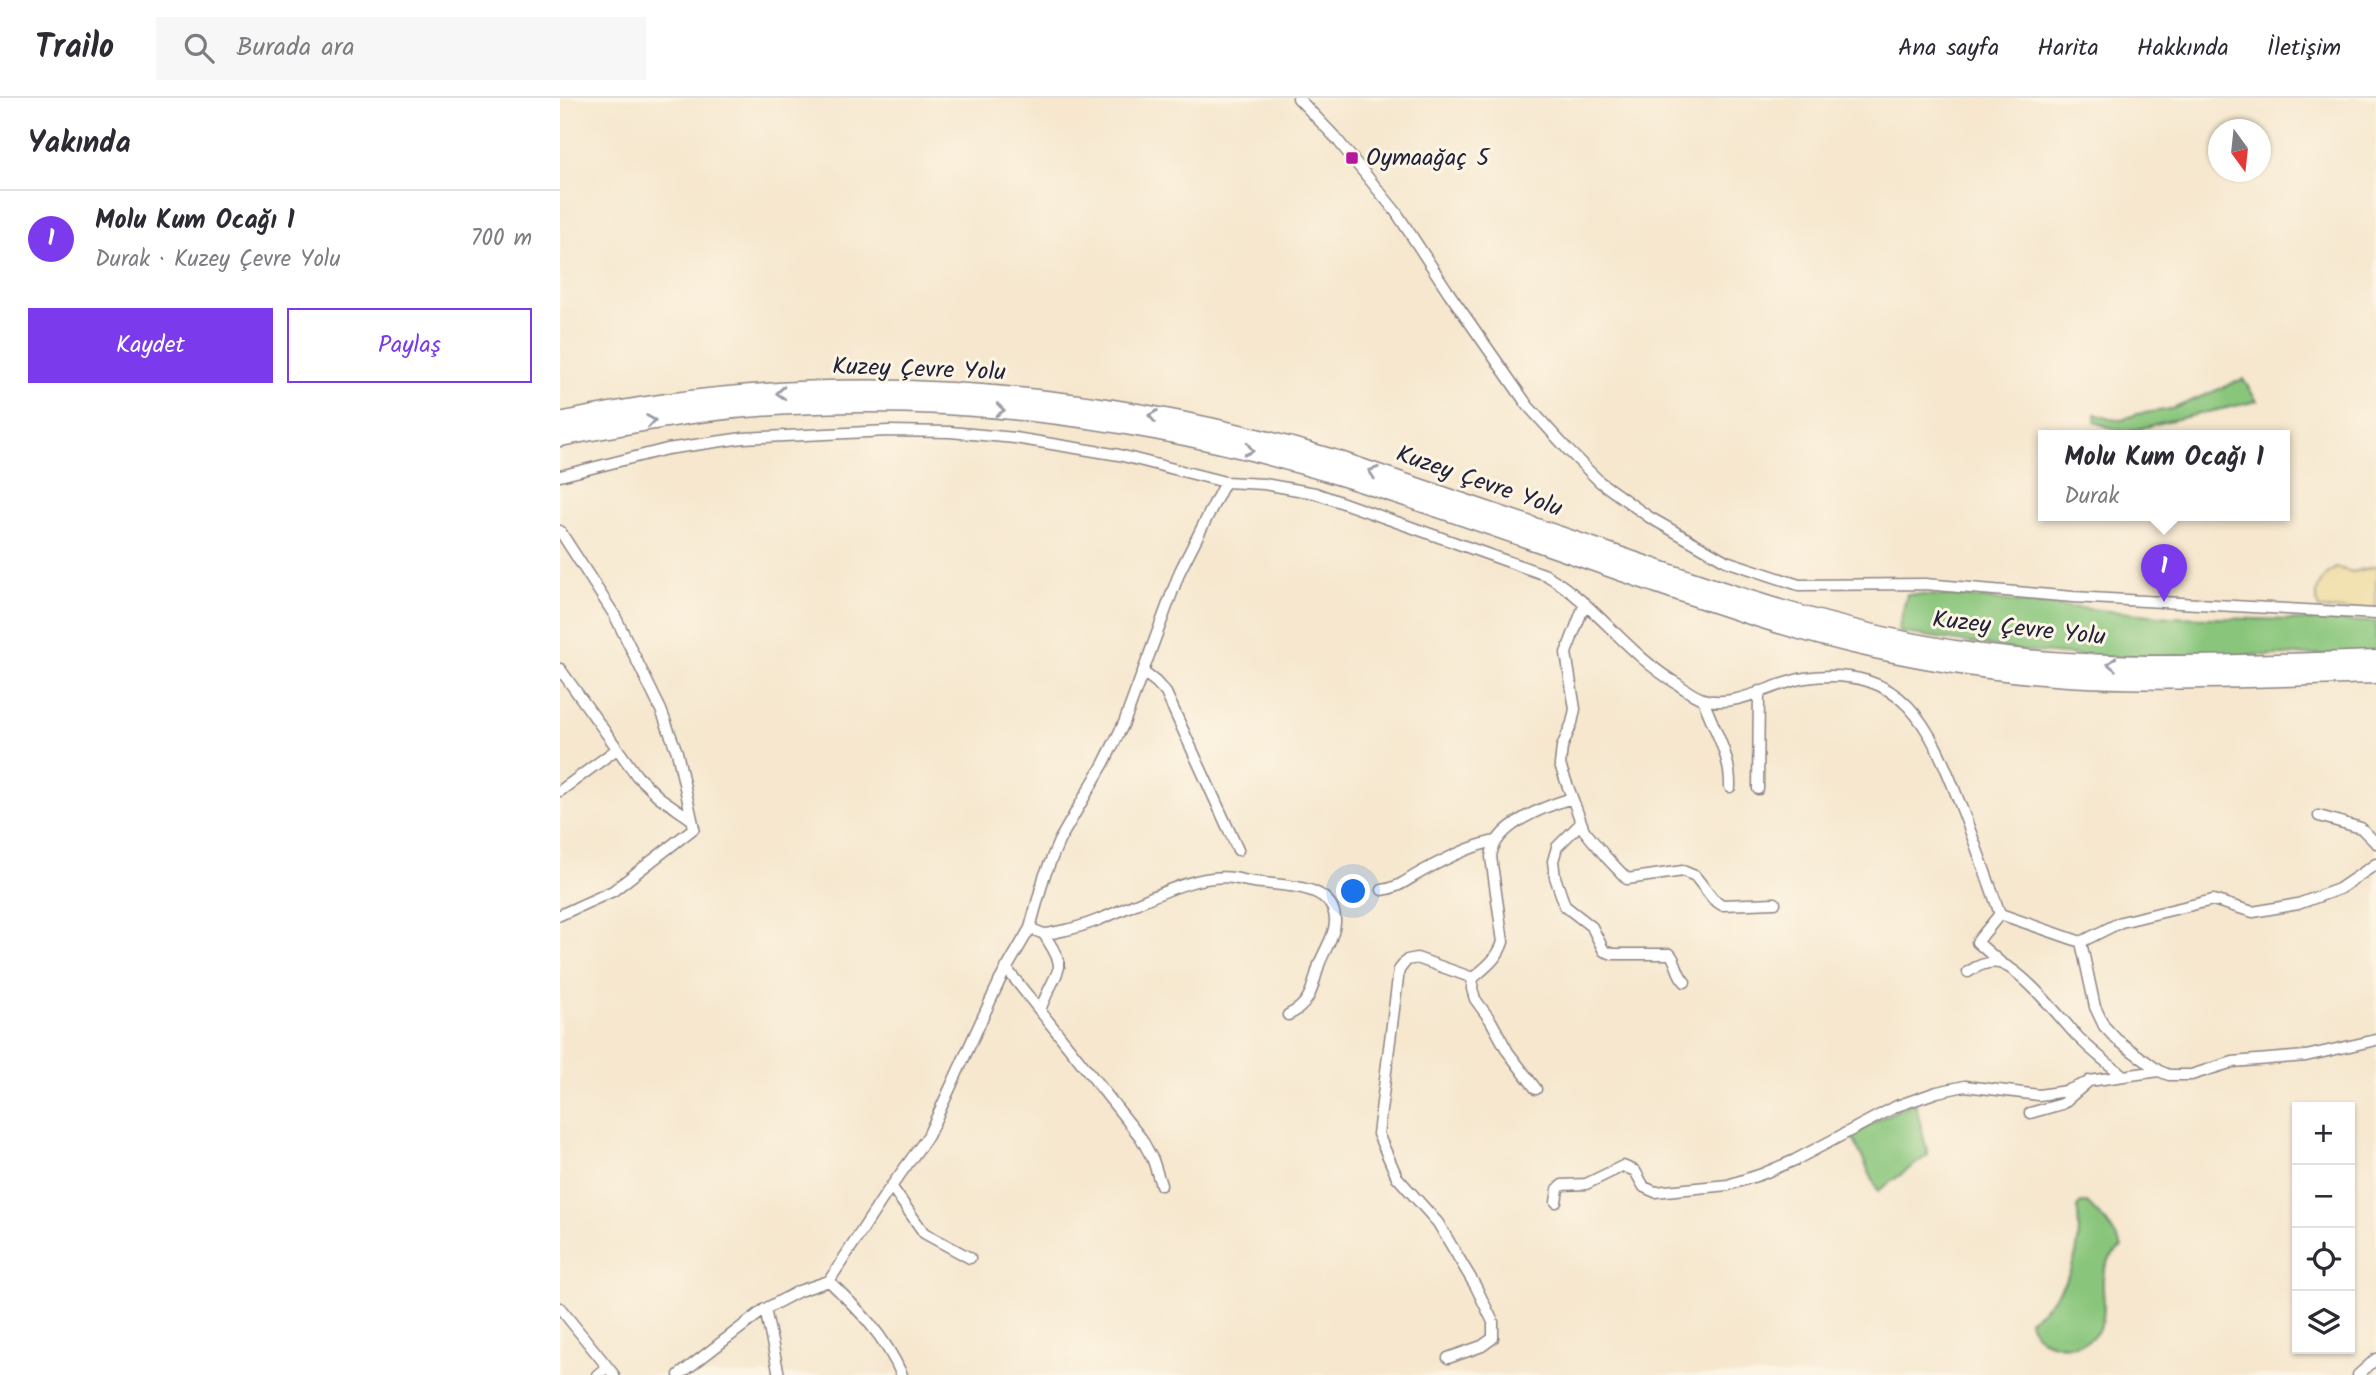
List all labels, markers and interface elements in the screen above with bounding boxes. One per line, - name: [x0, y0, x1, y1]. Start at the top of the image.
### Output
- search box: [156, 17, 646, 80]
- text: Trailo: [35, 22, 114, 75]
- text: Burada ara: [236, 27, 355, 69]
- icon: search: [180, 29, 218, 67]
- text: Ana sayfa: [1898, 29, 1999, 68]
- text: Harita: [2037, 29, 2099, 68]
- text: Hakkında: [2137, 29, 2229, 68]
- text: İletişim: [2267, 29, 2341, 68]
- north arrow: [2208, 119, 2271, 182]
- text: Yakında: [28, 120, 131, 168]
- place label: Oymaağaç 5: [1366, 139, 1491, 178]
- marker: Oymaağaç 5: [1344, 150, 1360, 166]
- text: Molu Kum Ocağı 1: [95, 200, 295, 242]
- text: 1: [48, 221, 54, 257]
- text: 700 m: [471, 221, 532, 257]
- text: Durak · Kuzey Çevre Yolu: [95, 242, 341, 278]
- button: Kaydet: [28, 308, 273, 383]
- button: Paylaş: [287, 308, 532, 383]
- street label: Kuzey Çevre Yolu: [831, 347, 1007, 393]
- one-way arrow: [775, 385, 786, 400]
- one-way arrow: [995, 402, 1006, 417]
- one-way arrow: [1148, 409, 1160, 424]
- one-way arrow: [645, 414, 657, 429]
- popup: [2038, 430, 2290, 521]
- street label: Kuzey Çevre Yolu: [1390, 435, 1568, 529]
- text: Molu Kum Ocağı 1: [2064, 437, 2264, 479]
- one-way arrow: [1243, 442, 1255, 456]
- one-way arrow: [1368, 466, 1380, 480]
- text: Durak: [2064, 479, 2119, 515]
- pin: 1: [2141, 544, 2187, 602]
- street label: Kuzey Çevre Yolu: [1931, 601, 2108, 658]
- one-way arrow: [2106, 656, 2117, 671]
- your location: [1336, 874, 1370, 908]
- map controls: [2292, 1102, 2355, 1354]
- button: +: [2292, 1102, 2355, 1165]
- button: −: [2292, 1165, 2355, 1228]
- button: locate: [2292, 1228, 2355, 1291]
- button: layers: [2292, 1291, 2355, 1354]

